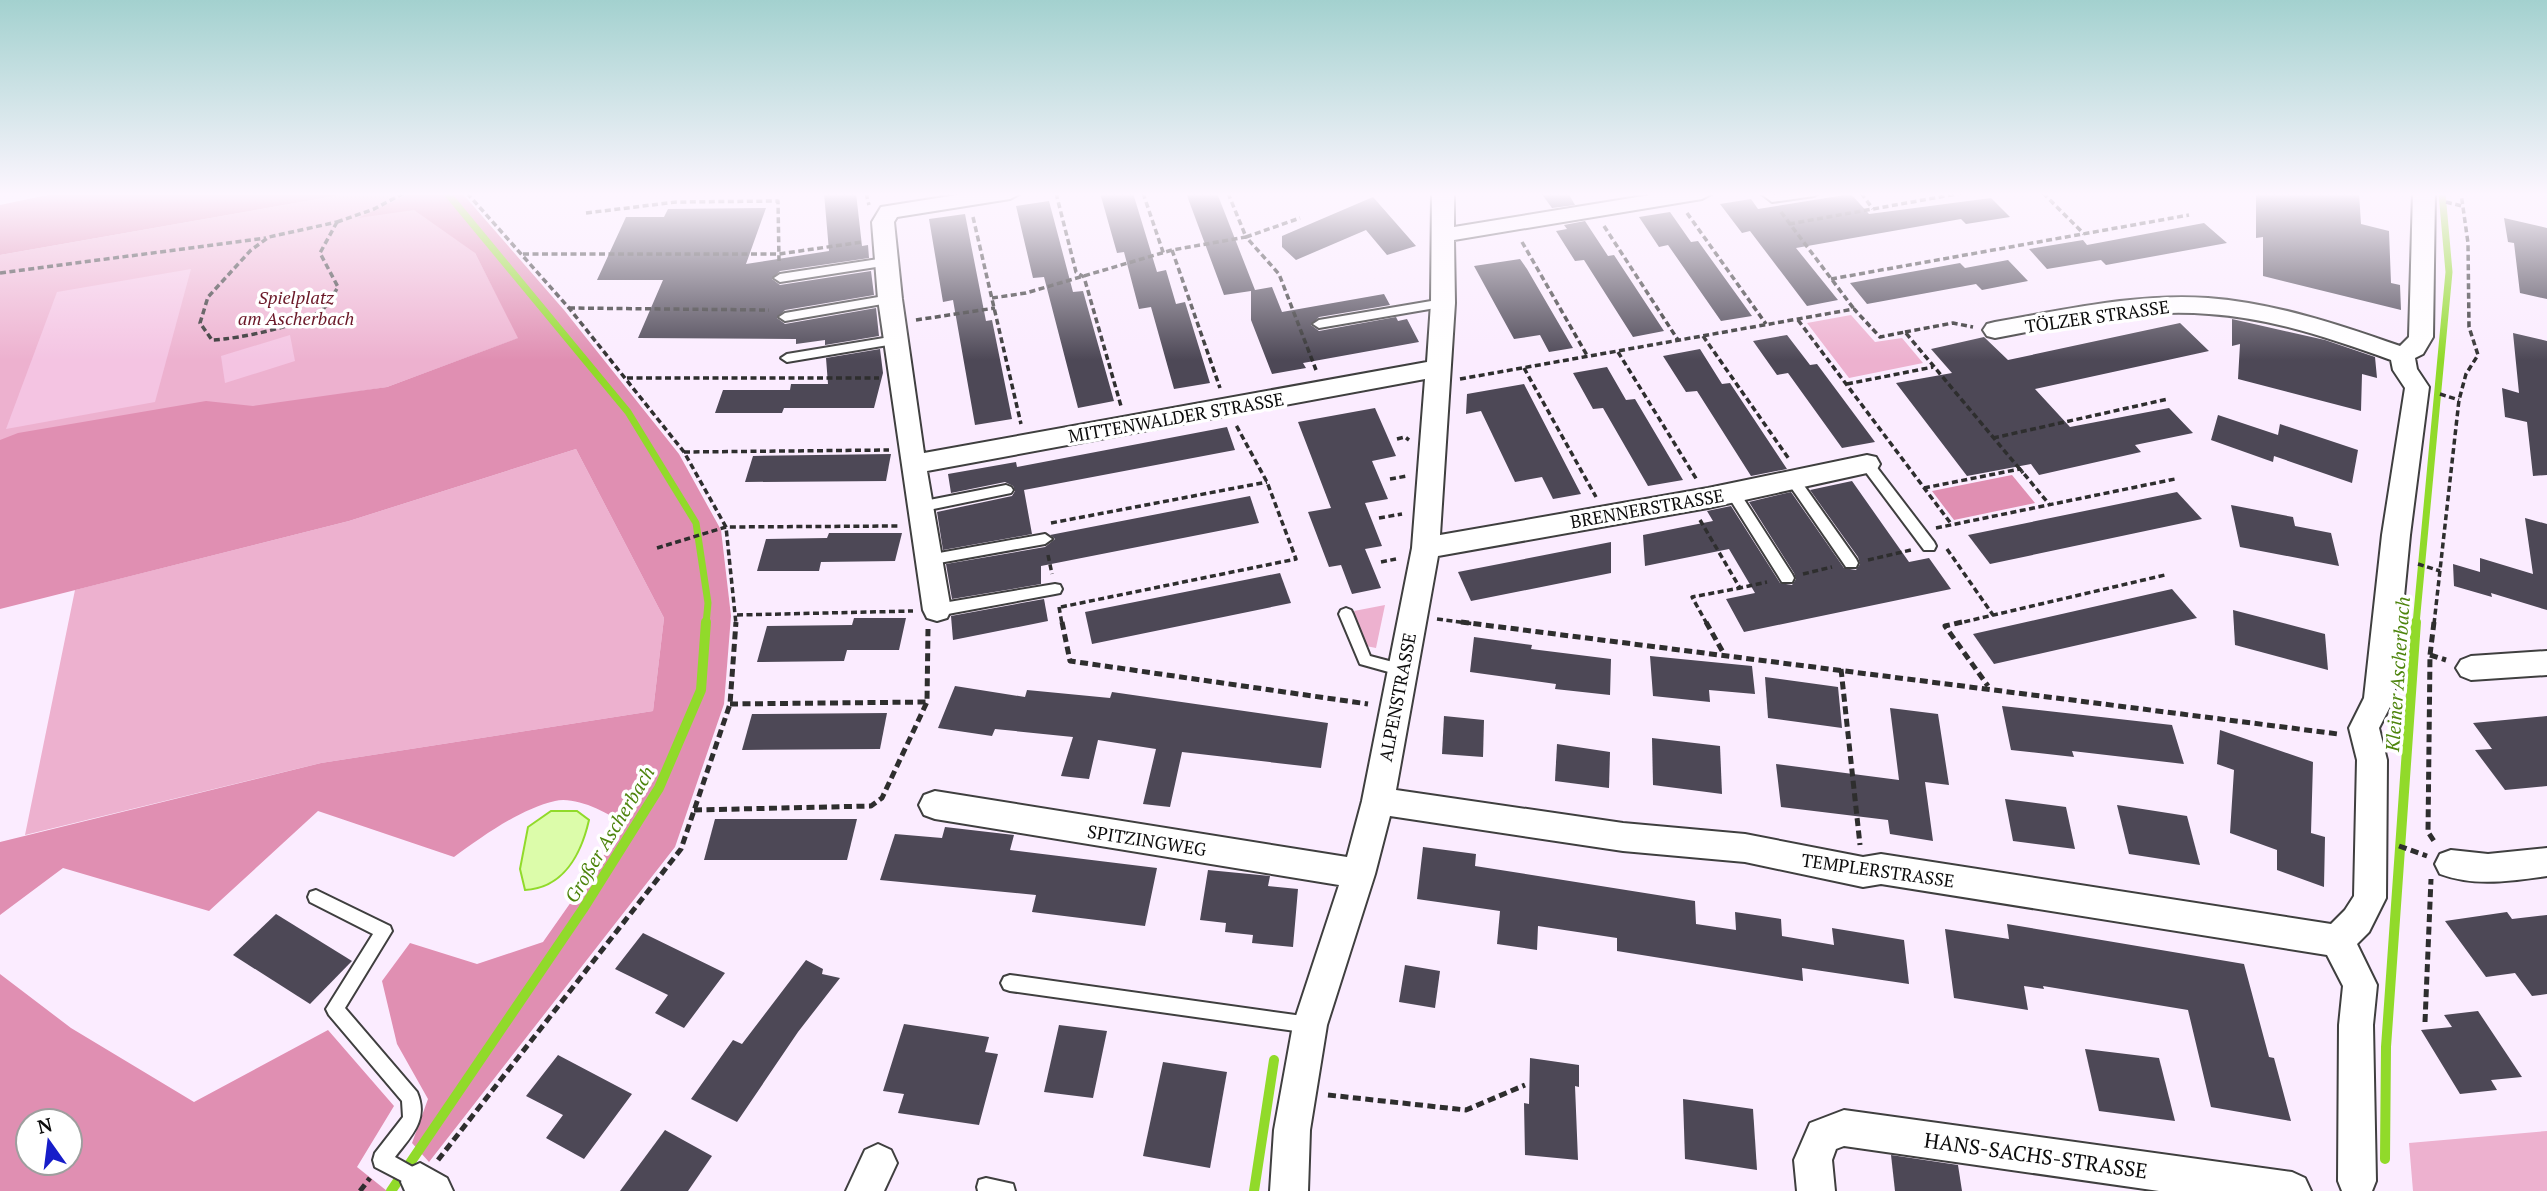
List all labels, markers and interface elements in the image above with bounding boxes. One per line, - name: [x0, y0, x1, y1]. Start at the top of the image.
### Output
- park label: Spielplatz am Ascherbach: [238, 285, 354, 330]
- street label: TÖLZER STRASSE: [2023, 294, 2171, 338]
- street label: MITTENWALDER STRASSE: [1066, 386, 1286, 448]
- street label: BRENNERSTRASSE: [1568, 483, 1726, 533]
- water label: Kleiner Ascherbach: [2379, 596, 2415, 753]
- street label: ALPENSTRASSE: [1373, 630, 1421, 764]
- water label: Großer Ascherbach: [558, 761, 660, 907]
- street label: SPITZINGWEG: [1086, 819, 1209, 861]
- street label: TEMPLERSTRASSE: [1800, 847, 1956, 893]
- north arrow: [14, 1107, 84, 1177]
- text: N: [35, 1111, 55, 1139]
- street label: HANS-SACHS-STRASSE: [1922, 1125, 2150, 1185]

